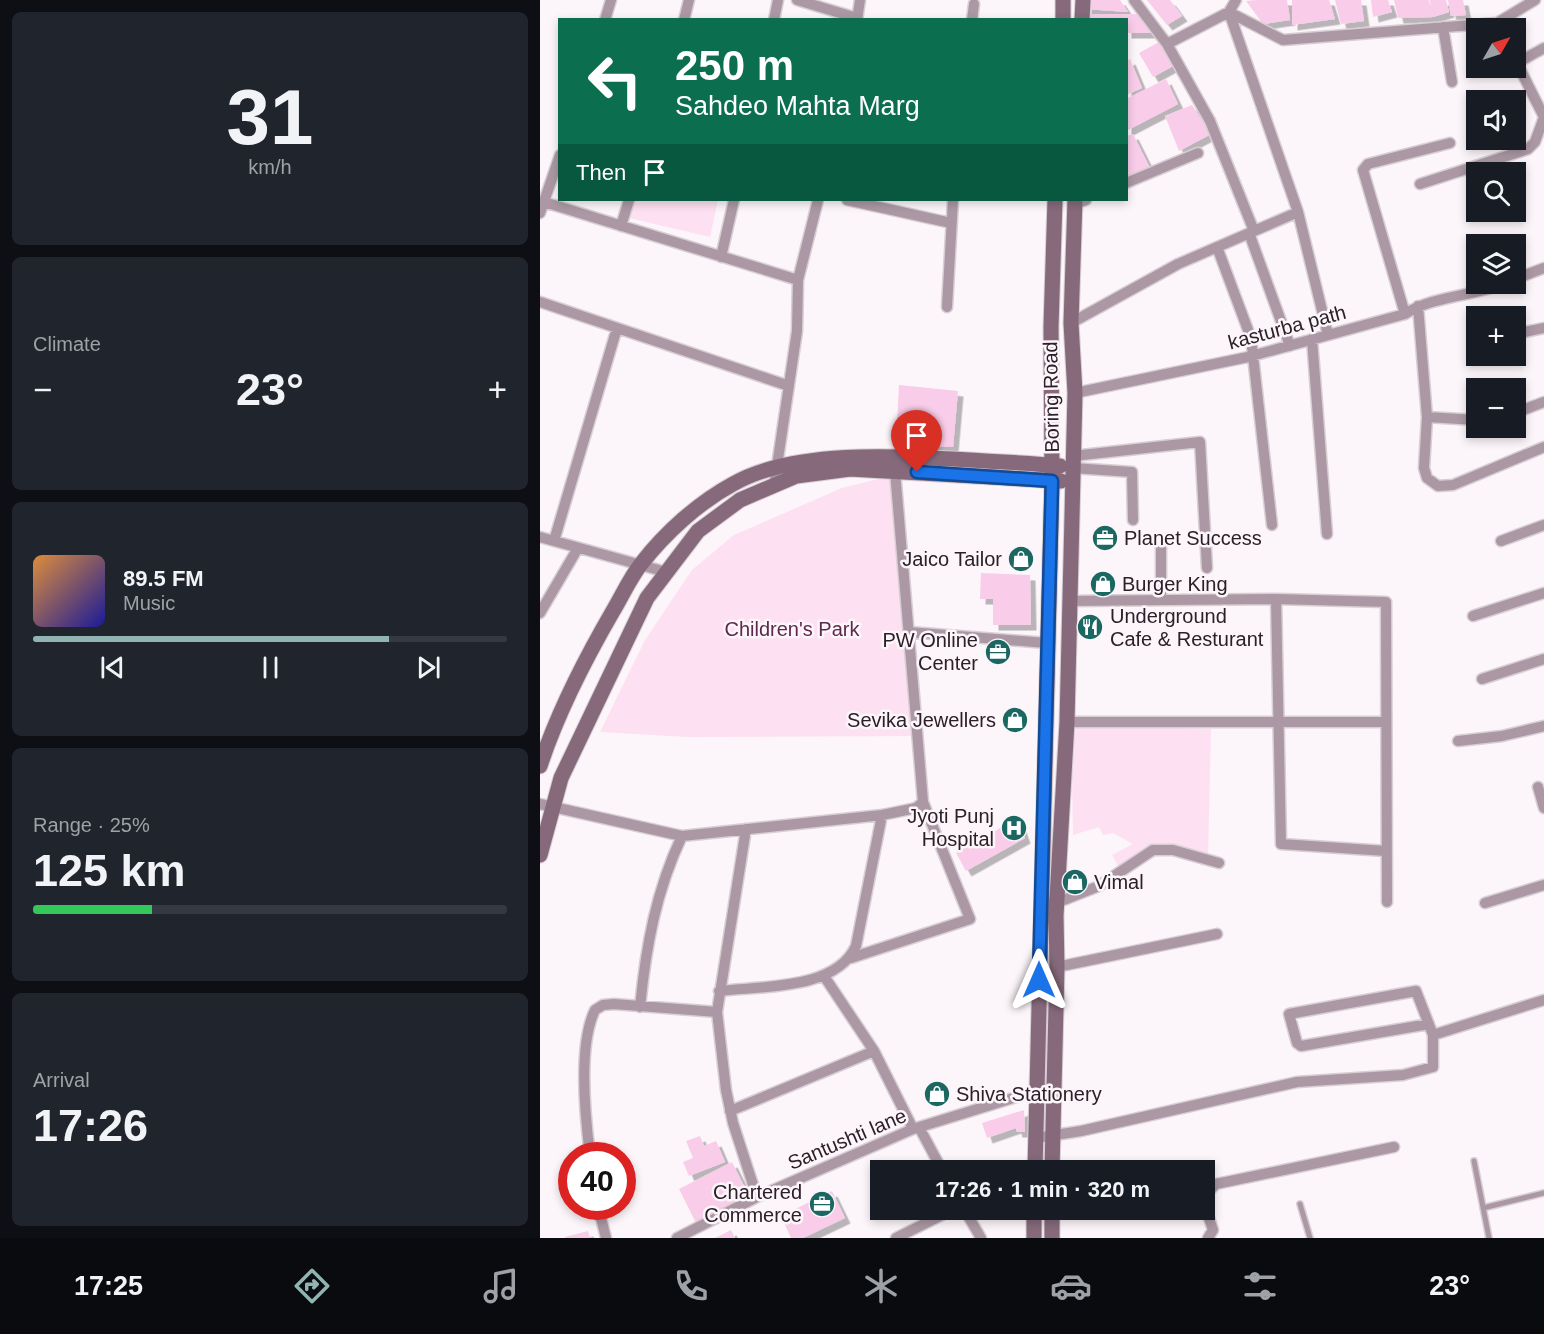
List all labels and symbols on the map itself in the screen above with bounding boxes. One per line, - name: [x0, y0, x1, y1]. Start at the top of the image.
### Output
- north arrow: [1466, 18, 1526, 78]
- street label: kasturba path: [1226, 301, 1348, 353]
- street label: Boring Road: [1039, 341, 1063, 453]
- pin: [891, 410, 942, 472]
- office icon: Planet Success: [1090, 523, 1120, 553]
- place label: Planet Success: [1124, 527, 1262, 549]
- shop icon: Jaico Tailor: [1006, 544, 1036, 574]
- place label: Jaico Tailor: [902, 548, 1002, 570]
- shop icon: Burger King: [1088, 569, 1118, 599]
- place label: Burger King: [1122, 573, 1228, 595]
- place label: Underground Cafe & Resturant: [1110, 605, 1264, 650]
- restaurant icon: Underground Cafe & Resturant: [1075, 612, 1105, 642]
- park label: Children's Park: [725, 618, 860, 640]
- place label: PW Online Center: [882, 629, 978, 674]
- office icon: PW Online Center: [983, 637, 1013, 667]
- shop icon: Sevika Jewellers: [1000, 705, 1030, 735]
- place label: Sevika Jewellers: [847, 709, 996, 731]
- place label: Jyoti Punj Hospital: [907, 805, 994, 850]
- hospital icon: Jyoti Punj Hospital: [999, 813, 1029, 843]
- shop icon: Vimal: [1060, 867, 1090, 897]
- place label: Vimal: [1094, 871, 1144, 893]
- position arrow: [1007, 948, 1071, 1012]
- shop icon: Shiva Stationery: [922, 1079, 952, 1109]
- place label: Shiva Stationery: [956, 1083, 1102, 1105]
- street label: Santushti lane: [784, 1104, 910, 1174]
- speed limit sign: 40: [558, 1142, 636, 1220]
- place label: Chartered Commerce: [704, 1181, 802, 1226]
- office icon: Chartered Commerce: [807, 1189, 837, 1219]

